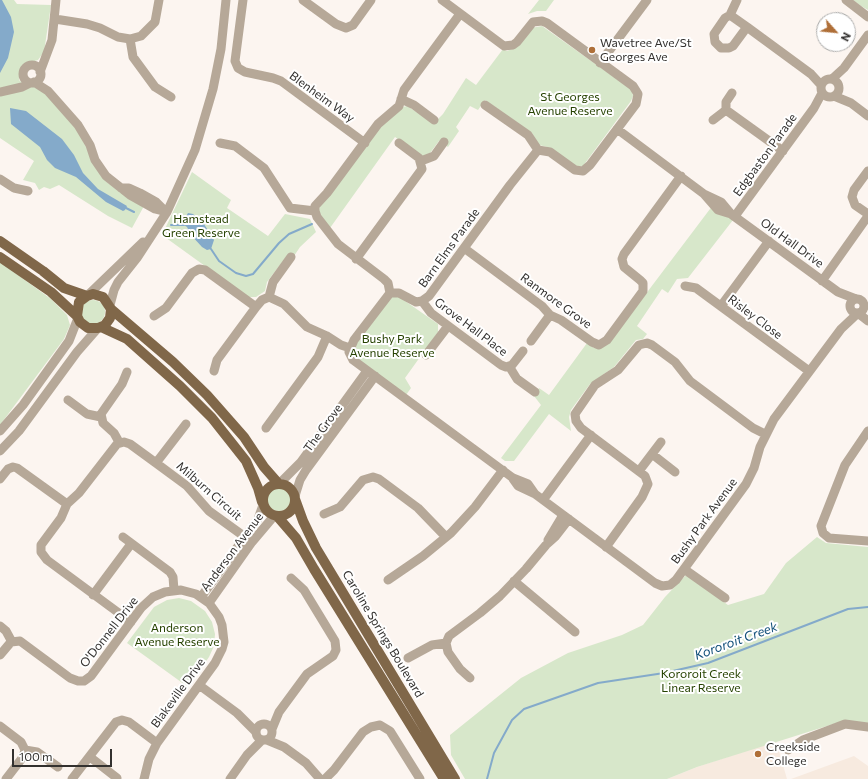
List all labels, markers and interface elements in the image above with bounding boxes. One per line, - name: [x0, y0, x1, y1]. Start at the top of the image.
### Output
- north arrow: [816, 12, 856, 52]
- text: N: [839, 31, 854, 44]
- place label: Wavetree Ave/St Georges Ave: [600, 36, 692, 64]
- marker: Wavetree Ave/St Georges Ave: [587, 45, 597, 55]
- street label: Blenheim Way: [287, 69, 357, 125]
- park label: St Georges Avenue Reserve: [527, 90, 613, 118]
- street label: Edgbaston Parade: [730, 111, 800, 199]
- street label: Barn Elms Parade: [415, 206, 483, 290]
- park label: Hamstead Green Reserve: [162, 212, 240, 240]
- street label: Old Hall Drive: [758, 215, 826, 271]
- street label: Ranmore Grove: [518, 270, 594, 332]
- street label: Risley Close: [725, 292, 785, 342]
- street label: Grove Hall Place: [432, 295, 510, 359]
- park label: Bushy Park Avenue Reserve: [349, 332, 435, 360]
- street label: The Grove: [301, 401, 345, 455]
- street label: Milburn Circuit: [173, 459, 245, 523]
- street label: Bushy Park Avenue: [668, 475, 740, 567]
- street label: Anderson Avenue: [198, 510, 266, 594]
- street label: Caroline Springs Boulevard: [339, 568, 427, 700]
- street label: O'Donnell Drive: [77, 594, 141, 670]
- water label: Kororoit Creek: [692, 619, 780, 663]
- park label: Anderson Avenue Reserve: [134, 621, 220, 649]
- street label: Blakeville Drive: [148, 655, 208, 731]
- park label: Kororoit Creek Linear Reserve: [661, 667, 741, 695]
- place label: Creekside College: [766, 740, 820, 768]
- scale bar: [14, 741, 114, 767]
- text: 100 m: [19, 749, 53, 763]
- marker: Creekside College: [753, 749, 763, 759]

